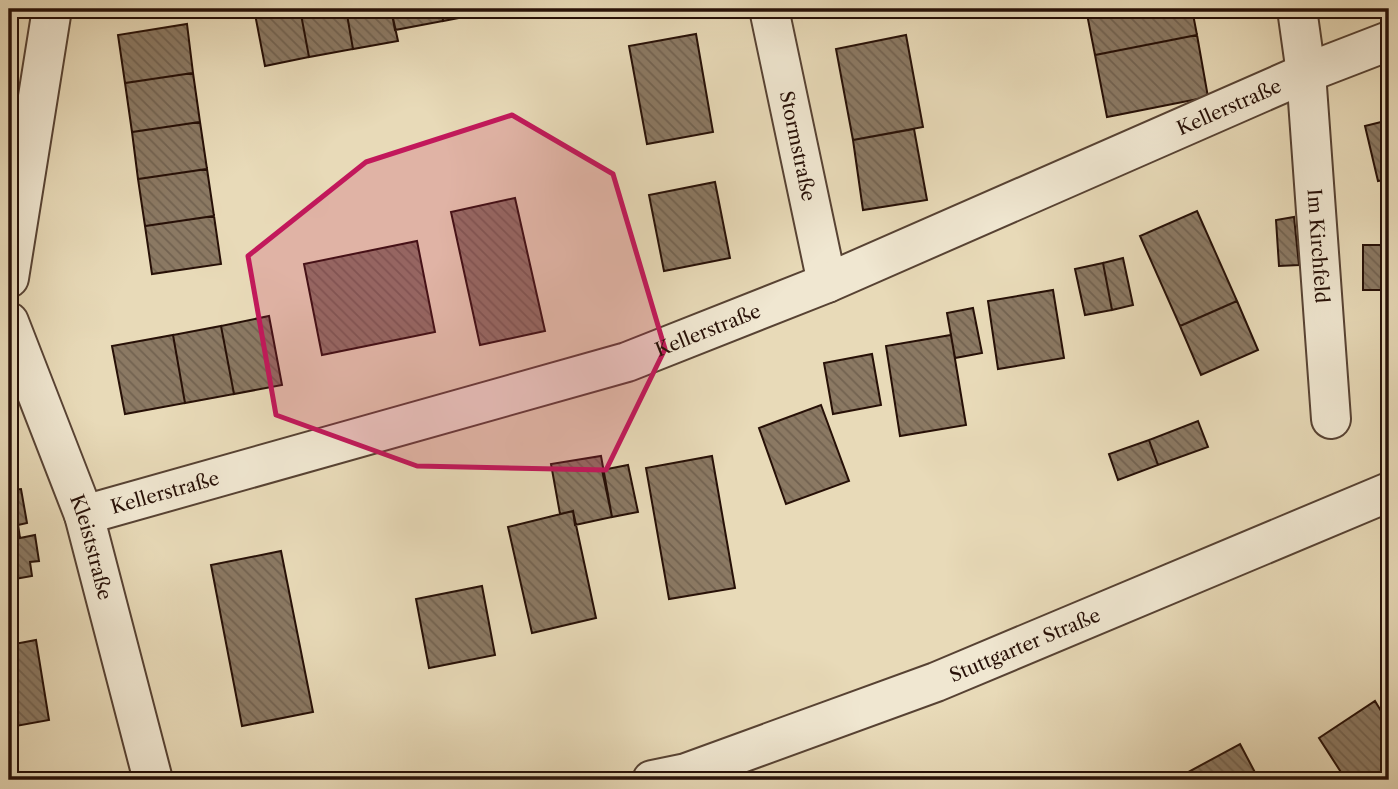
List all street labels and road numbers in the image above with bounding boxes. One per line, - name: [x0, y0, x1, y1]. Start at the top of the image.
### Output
- street label: Kellerstraße: [1173, 74, 1285, 140]
- street label: Stormstraße: [775, 89, 820, 203]
- street label: Im Kirchfeld: [1302, 188, 1334, 304]
- street label: Kellerstraße: [652, 299, 764, 362]
- street label: Kellerstraße: [108, 466, 222, 519]
- street label: Kleiststraße: [65, 491, 117, 602]
- street label: Stuttgarter Straße: [946, 603, 1104, 687]

